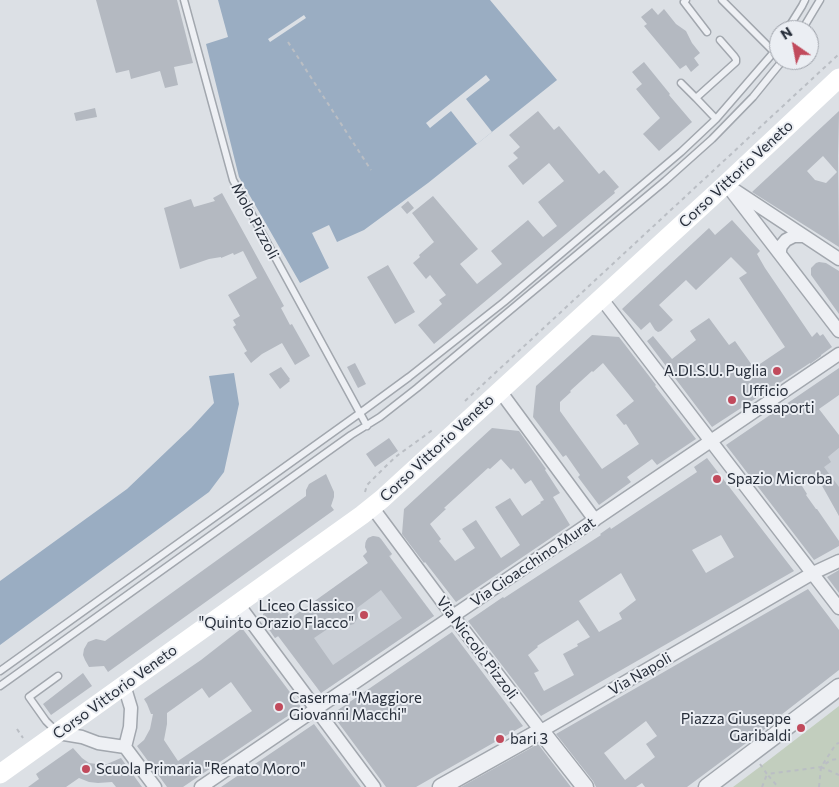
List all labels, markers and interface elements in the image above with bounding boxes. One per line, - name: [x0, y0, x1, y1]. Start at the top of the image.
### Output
- north arrow: [769, 20, 819, 70]
- text: N: [777, 23, 795, 43]
- street label: Corso Vittorio Veneto: [675, 117, 797, 231]
- street label: Molo Pizzoli: [227, 180, 283, 262]
- place label: A.DI.S.U. Puglia: [664, 362, 767, 380]
- marker: A.DI.S.U. Puglia: [771, 365, 783, 377]
- place label: Ufficio Passaporti: [742, 382, 815, 417]
- street label: Corso Vittorio Veneto: [376, 391, 498, 505]
- marker: Ufficio Passaporti: [726, 394, 738, 406]
- place label: Spazio Microba: [727, 470, 833, 488]
- marker: Spazio Microba: [711, 473, 723, 485]
- street label: Via Gioacchino Murat: [467, 513, 599, 611]
- street label: Via Niccolò Pizzoli: [432, 593, 522, 703]
- place label: Liceo Classico "Quinto Orazio Flacco": [199, 597, 354, 632]
- marker: Liceo Classico "Quinto Orazio Flacco": [358, 609, 370, 621]
- street label: Corso Vittorio Veneto: [49, 641, 181, 743]
- street label: Via Napoli: [605, 649, 675, 699]
- place label: Caserma "Maggiore Giovanni Macchi": [289, 689, 422, 724]
- marker: Caserma "Maggiore Giovanni Macchi": [273, 701, 285, 713]
- place label: Piazza Giuseppe Garibaldi: [681, 710, 791, 745]
- marker: Piazza Giuseppe Garibaldi: [795, 722, 807, 734]
- place label: bari 3: [510, 730, 548, 748]
- marker: bari 3: [494, 733, 506, 745]
- place label: Scuola Primaria "Renato Moro": [96, 760, 306, 778]
- marker: Scuola Primaria "Renato Moro": [80, 763, 92, 775]

